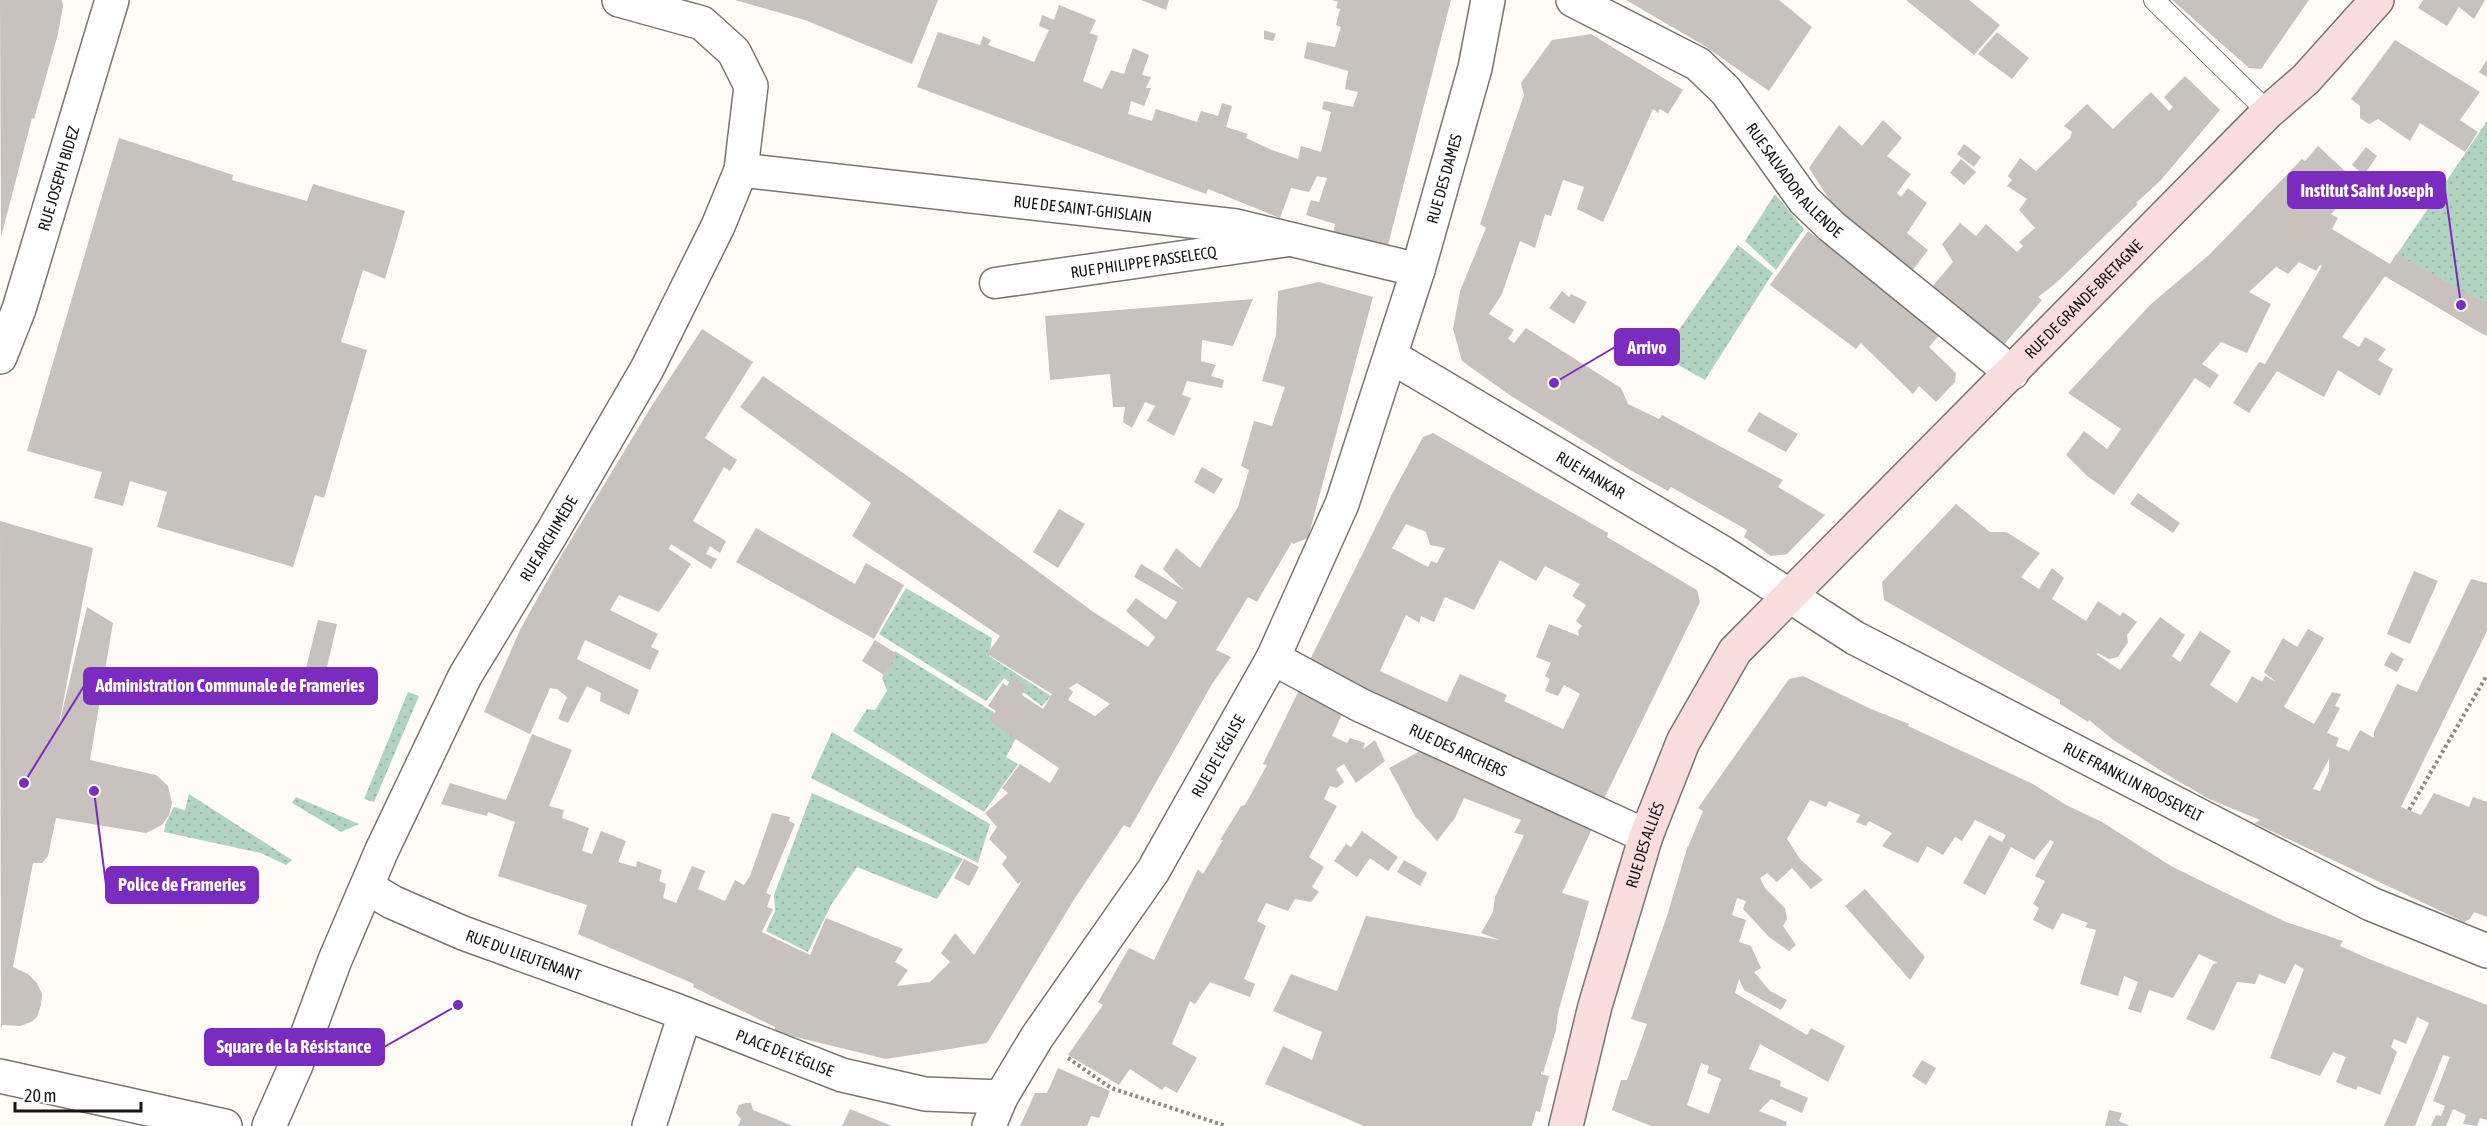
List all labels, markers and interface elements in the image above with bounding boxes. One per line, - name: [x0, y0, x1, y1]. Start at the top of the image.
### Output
- street label: RUE SALVADOR ALLENDE: [1743, 119, 1846, 241]
- street label: RUE JOSEPH BIDEZ: [34, 124, 83, 233]
- street label: RUE DES DAMES: [1423, 132, 1465, 226]
- callout: Institut Saint Joseph: [2288, 172, 2445, 208]
- text: Institut Saint Joseph: [2301, 180, 2434, 201]
- street label: RUE DE SAINT-GHISLAIN: [1013, 192, 1153, 225]
- street label: RUE DE GRANDE-BRETAGNE: [2021, 236, 2146, 362]
- street label: RUE PHILIPPE PASSELECQ: [1069, 242, 1218, 281]
- callout: Arrivo: [1615, 329, 1679, 365]
- text: Arrivo: [1626, 337, 1667, 358]
- street label: RUE HANKAR: [1553, 447, 1628, 502]
- street label: RUE ARCHIMÈDE: [516, 492, 581, 584]
- callout: Administration Communale de Frameries: [84, 668, 377, 704]
- text: Administration Communale de Frameries: [94, 675, 365, 696]
- street label: RUE DE L'ÉGLISE: [1188, 711, 1248, 800]
- street label: RUE DES ARCHERS: [1407, 720, 1510, 780]
- street label: RUE FRANKLIN ROOSEVELT: [2061, 738, 2206, 825]
- street label: RUE DES ALLIÉS: [1622, 799, 1668, 890]
- callout: Police de Frameries: [106, 867, 258, 903]
- text: Police de Frameries: [118, 874, 247, 895]
- street label: RUE DU LIEUTENANT: [463, 926, 584, 984]
- street label: PLACE DE L'ÉGLISE: [733, 1026, 836, 1080]
- callout: Square de la Résistance: [205, 1029, 384, 1065]
- text: Square de la Résistance: [216, 1036, 372, 1057]
- scale bar: [15, 1075, 141, 1113]
- text: 20 m: [24, 1085, 56, 1106]

